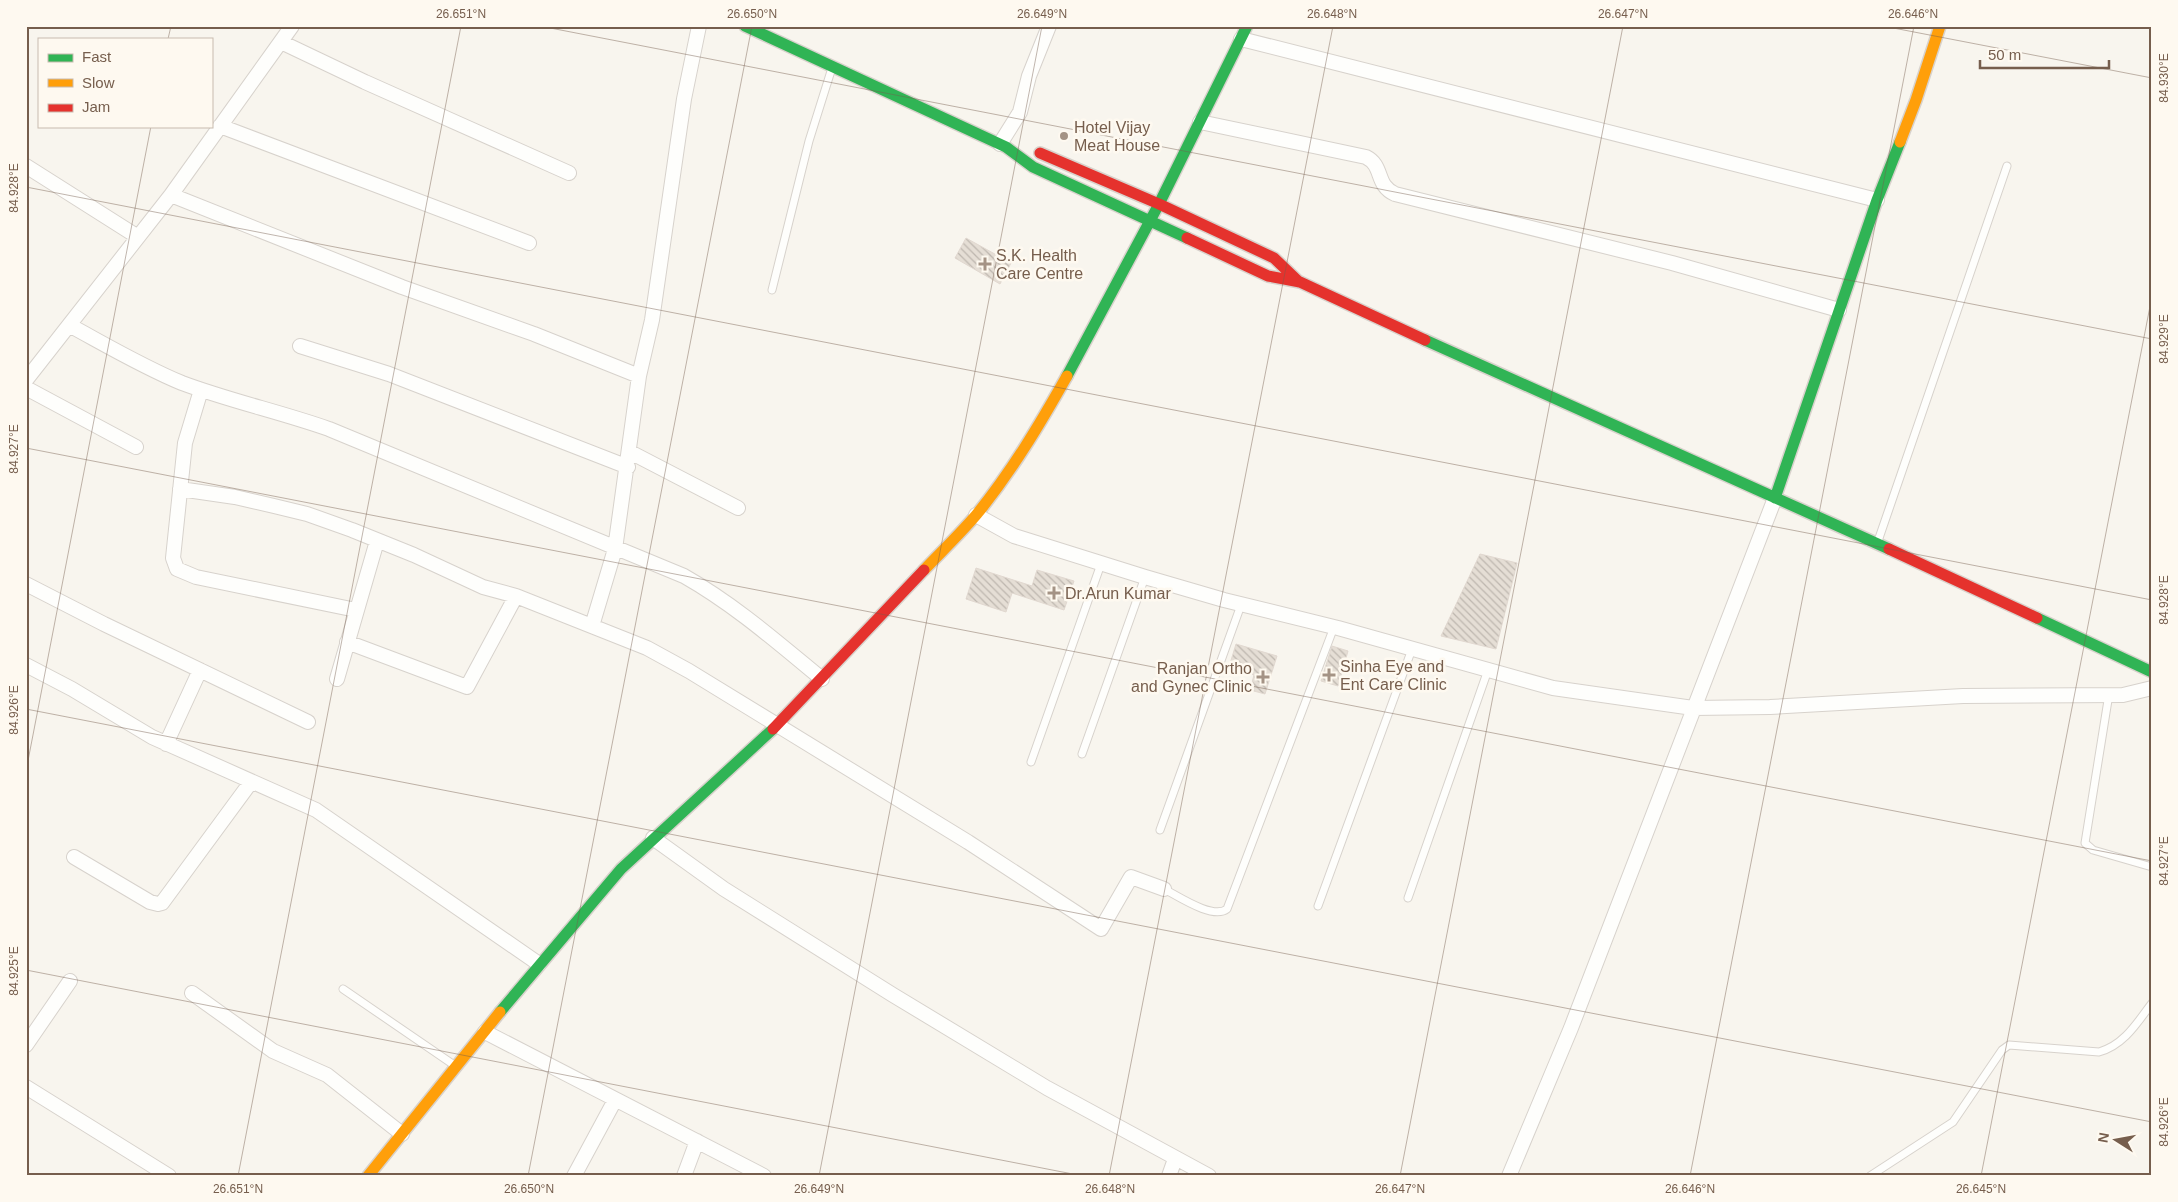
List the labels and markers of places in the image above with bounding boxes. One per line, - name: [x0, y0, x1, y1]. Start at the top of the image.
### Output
- place label: Hotel Vijay Meat House: [1074, 119, 1160, 154]
- marker: Hotel Vijay Meat House: [1058, 130, 1070, 142]
- place label: S.K. Health Care Centre: [996, 247, 1083, 282]
- marker: S.K. Health Care Centre: [978, 257, 992, 271]
- place label: Dr.Arun Kumar: [1065, 585, 1171, 602]
- marker: Dr.Arun Kumar: [1047, 586, 1061, 600]
- place label: Sinha Eye and Ent Care Clinic: [1340, 658, 1447, 693]
- place label: Ranjan Ortho and Gynec Clinic: [1131, 660, 1252, 695]
- marker: Sinha Eye and Ent Care Clinic: [1322, 668, 1336, 682]
- marker: Ranjan Ortho and Gynec Clinic: [1256, 670, 1270, 684]

